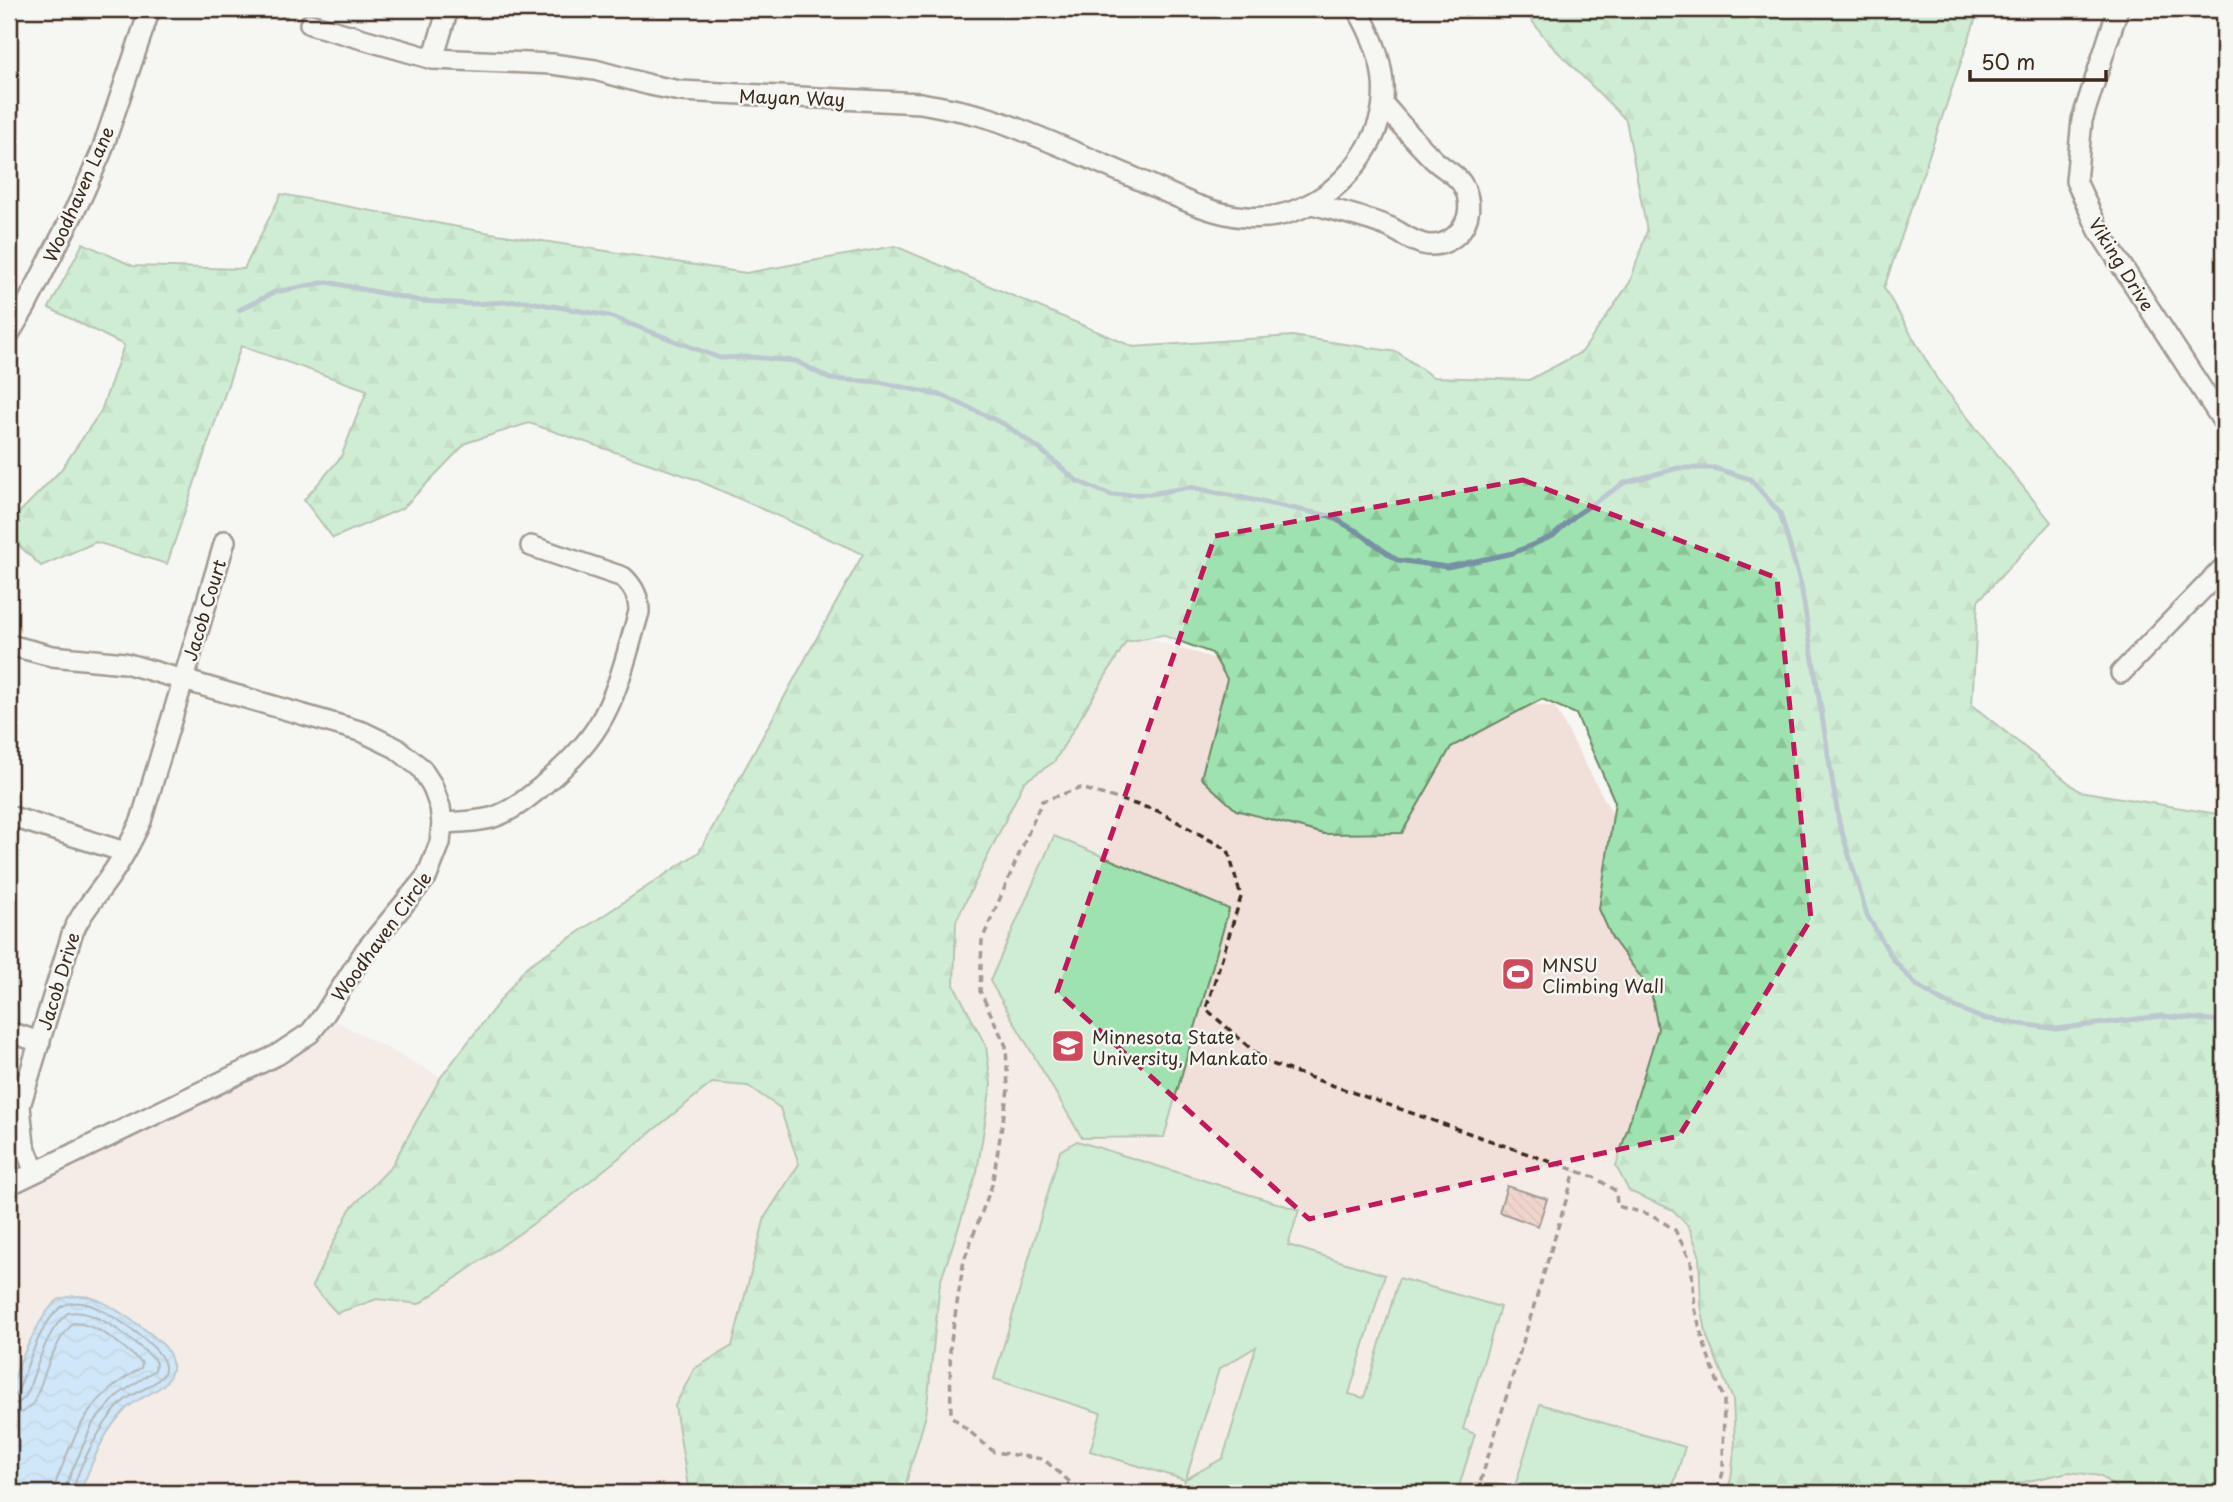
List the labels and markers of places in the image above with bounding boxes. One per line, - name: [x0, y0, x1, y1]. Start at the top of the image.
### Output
- place label: MNSU Climbing Wall: [1542, 951, 1664, 999]
- sports icon: MNSU Climbing Wall: [1499, 955, 1537, 993]
- place label: Minnesota State University, Mankato: [1092, 1023, 1268, 1071]
- school or university icon: Minnesota State University, Mankato: [1049, 1027, 1087, 1065]

